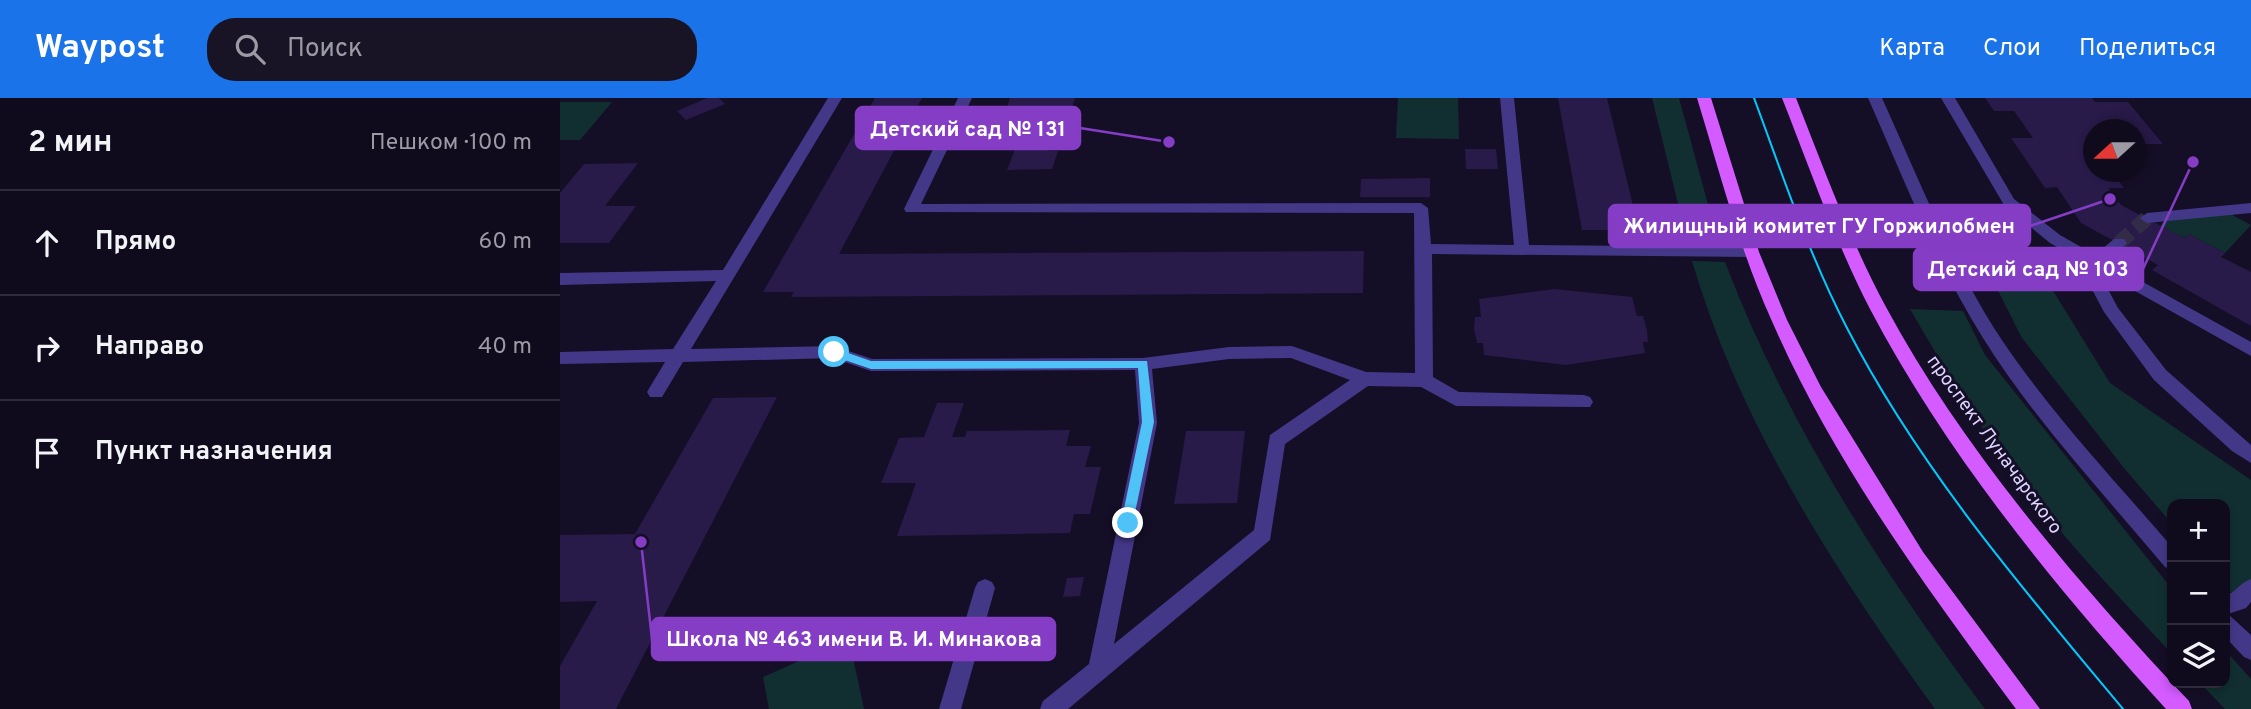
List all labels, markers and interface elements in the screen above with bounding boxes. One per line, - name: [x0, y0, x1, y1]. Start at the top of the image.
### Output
- search box: [207, 18, 697, 81]
- text: Waypost: [35, 28, 165, 70]
- icon: search: [231, 30, 269, 68]
- text: Поиск: [287, 33, 363, 66]
- text: Карта: [1879, 34, 1945, 64]
- text: Слои: [1983, 34, 2041, 64]
- text: Поделиться: [2079, 34, 2216, 64]
- callout: Детский сад № 131: [856, 107, 1080, 149]
- text: Детский сад № 131: [870, 117, 1066, 144]
- north arrow: [2083, 119, 2146, 182]
- text: 2 мин: [28, 125, 112, 162]
- text: Пешком · 100 m: [370, 129, 532, 158]
- callout: Жилищный комитет ГУ Горжилобмен: [1609, 205, 2030, 247]
- text: Жилищный комитет ГУ Горжилобмен: [1623, 214, 2015, 241]
- icon: ahead: [28, 224, 66, 262]
- text: Прямо: [95, 226, 176, 259]
- text: 60 m: [479, 228, 532, 257]
- callout: Детский сад № 103: [1914, 248, 2143, 290]
- text: Детский сад № 103: [1927, 257, 2129, 284]
- icon: right: [28, 329, 66, 367]
- text: Направо: [95, 331, 204, 364]
- text: 40 m: [478, 333, 532, 362]
- route start: [818, 336, 849, 367]
- street label: проспект Луначарского: [1921, 351, 2067, 539]
- icon: arrive: [28, 434, 66, 472]
- text: Пункт назначения: [95, 436, 333, 469]
- map controls: [2167, 499, 2230, 688]
- button: +: [2167, 499, 2230, 562]
- route end: [1112, 507, 1143, 538]
- button: −: [2167, 562, 2230, 625]
- callout: Школа № 463 имени В. И. Минакова: [652, 618, 1055, 660]
- button: layers: [2167, 625, 2230, 688]
- text: Школа № 463 имени В. И. Минакова: [666, 627, 1042, 654]

